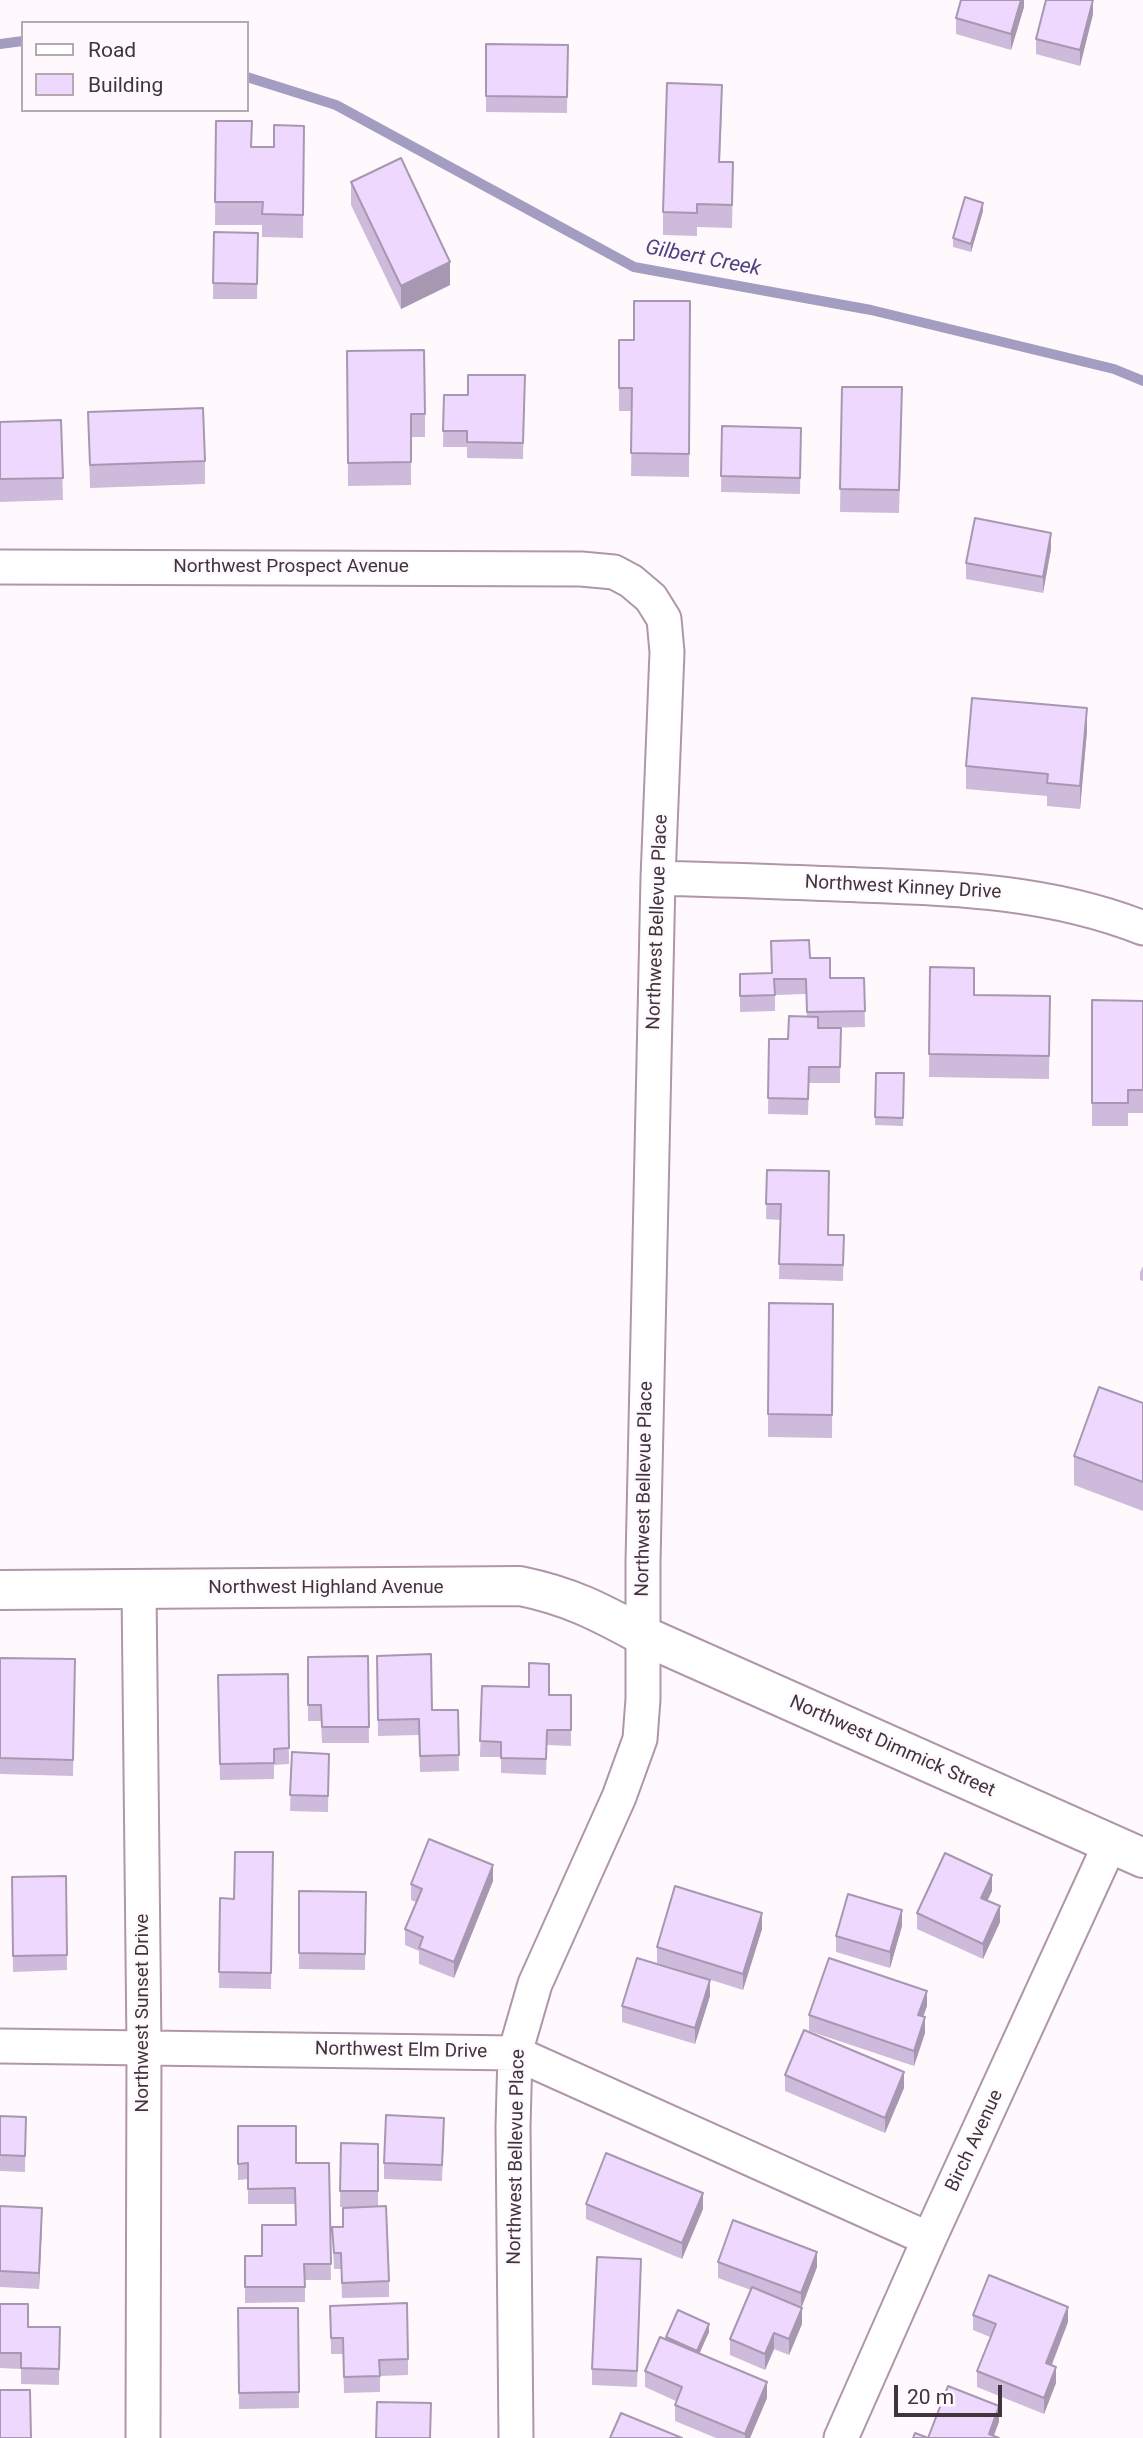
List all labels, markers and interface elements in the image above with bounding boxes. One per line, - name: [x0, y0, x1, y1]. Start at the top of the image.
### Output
- legend: [21, 21, 248, 112]
- text: Road: [88, 38, 136, 62]
- text: Building: [88, 73, 163, 97]
- water label: Gilbert Creek: [643, 235, 763, 283]
- street label: Northwest Prospect Avenue: [173, 556, 409, 578]
- street label: Northwest Bellevue Place: [643, 814, 673, 1030]
- street label: Northwest Kinney Drive: [804, 871, 1002, 905]
- street label: Northwest Bellevue Place: [632, 1381, 658, 1597]
- street label: Northwest Highland Avenue: [208, 1577, 444, 1599]
- street label: Northwest Dimmick Street: [786, 1691, 998, 1803]
- street label: Northwest Sunset Drive: [132, 1914, 154, 2112]
- street label: Northwest Elm Drive: [315, 2038, 487, 2064]
- street label: Northwest Bellevue Place: [504, 2049, 530, 2265]
- street label: Birch Avenue: [941, 2086, 1009, 2196]
- scale bar: [898, 2372, 1006, 2416]
- text: 20 m: [907, 2385, 954, 2409]

